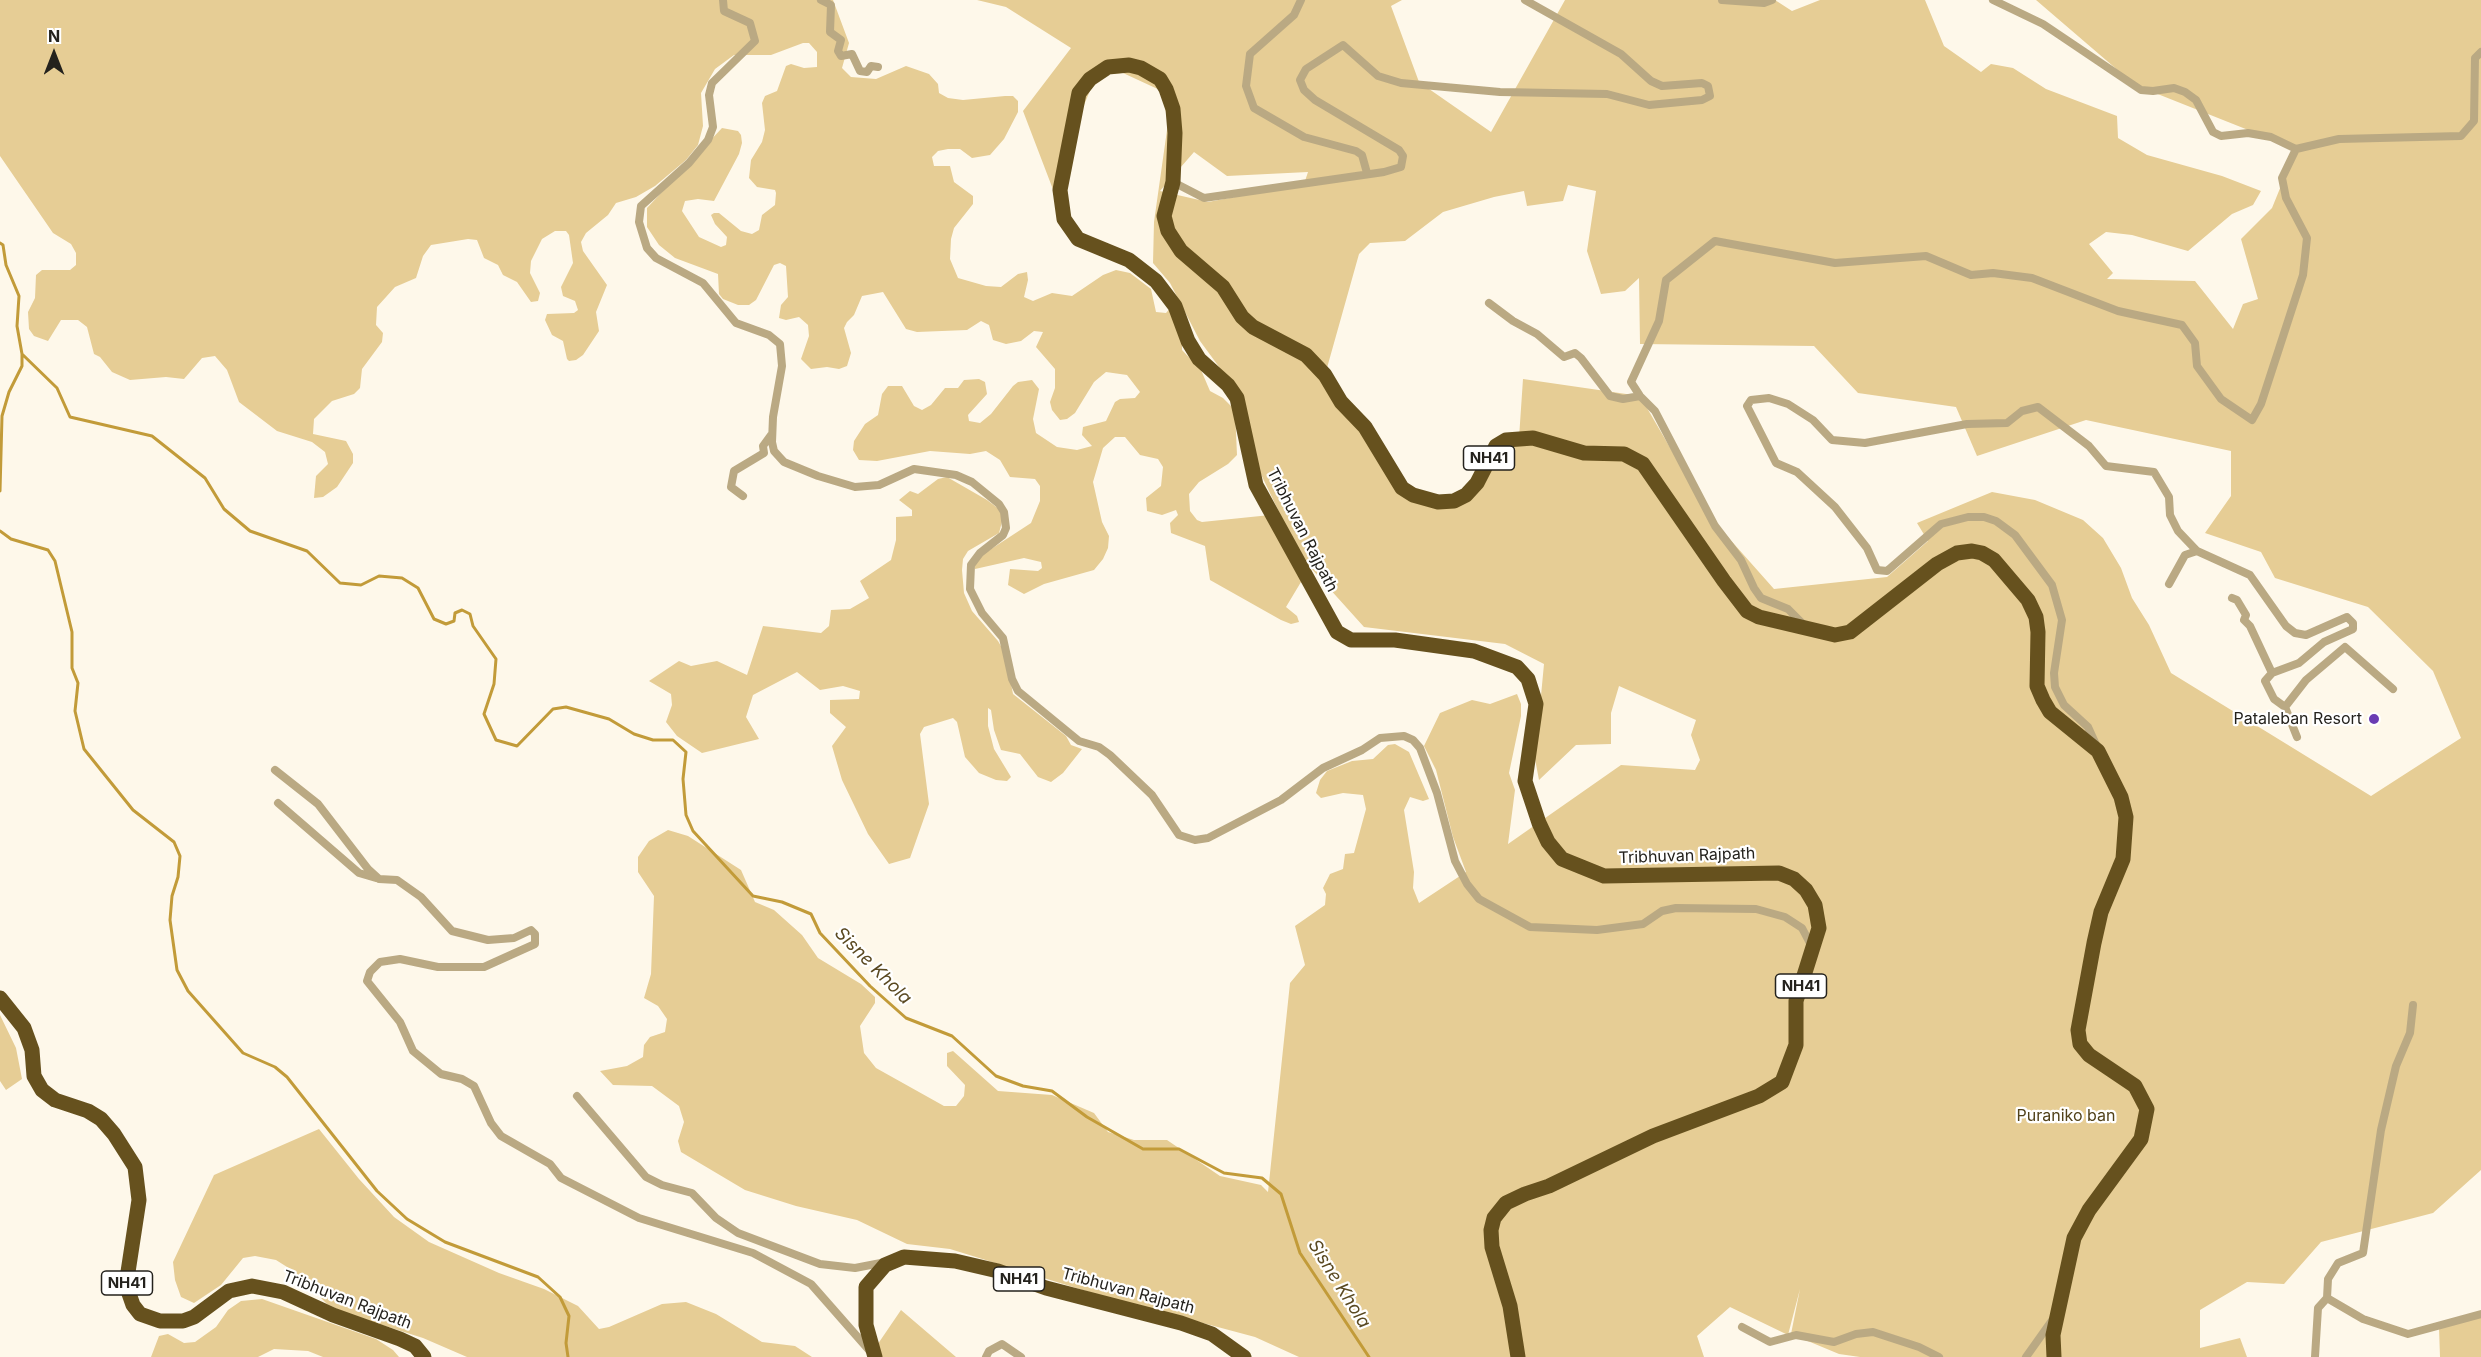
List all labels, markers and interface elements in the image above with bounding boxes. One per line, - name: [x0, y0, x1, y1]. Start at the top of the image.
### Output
- north arrow: [24, 24, 84, 84]
- text: N: [48, 26, 60, 46]
- road number: NH41: [1464, 446, 1514, 470]
- street label: Tribhuvan Rajpath: [1262, 465, 1342, 595]
- place label: Pataleban Resort: [2233, 709, 2362, 729]
- marker: Pataleban Resort: [2367, 712, 2381, 726]
- street label: Tribhuvan Rajpath: [1618, 844, 1756, 868]
- water label: Sisne Khola: [830, 923, 916, 1009]
- road number: NH41: [1776, 974, 1826, 998]
- park label: Puraniko ban: [2017, 1106, 2115, 1126]
- water label: Sisne Khola: [1303, 1236, 1375, 1332]
- street label: Tribhuvan Rajpath: [1059, 1264, 1197, 1318]
- street label: Tribhuvan Rajpath: [280, 1267, 414, 1333]
- road number: NH41: [994, 1267, 1044, 1291]
- road number: NH41: [102, 1271, 152, 1295]

